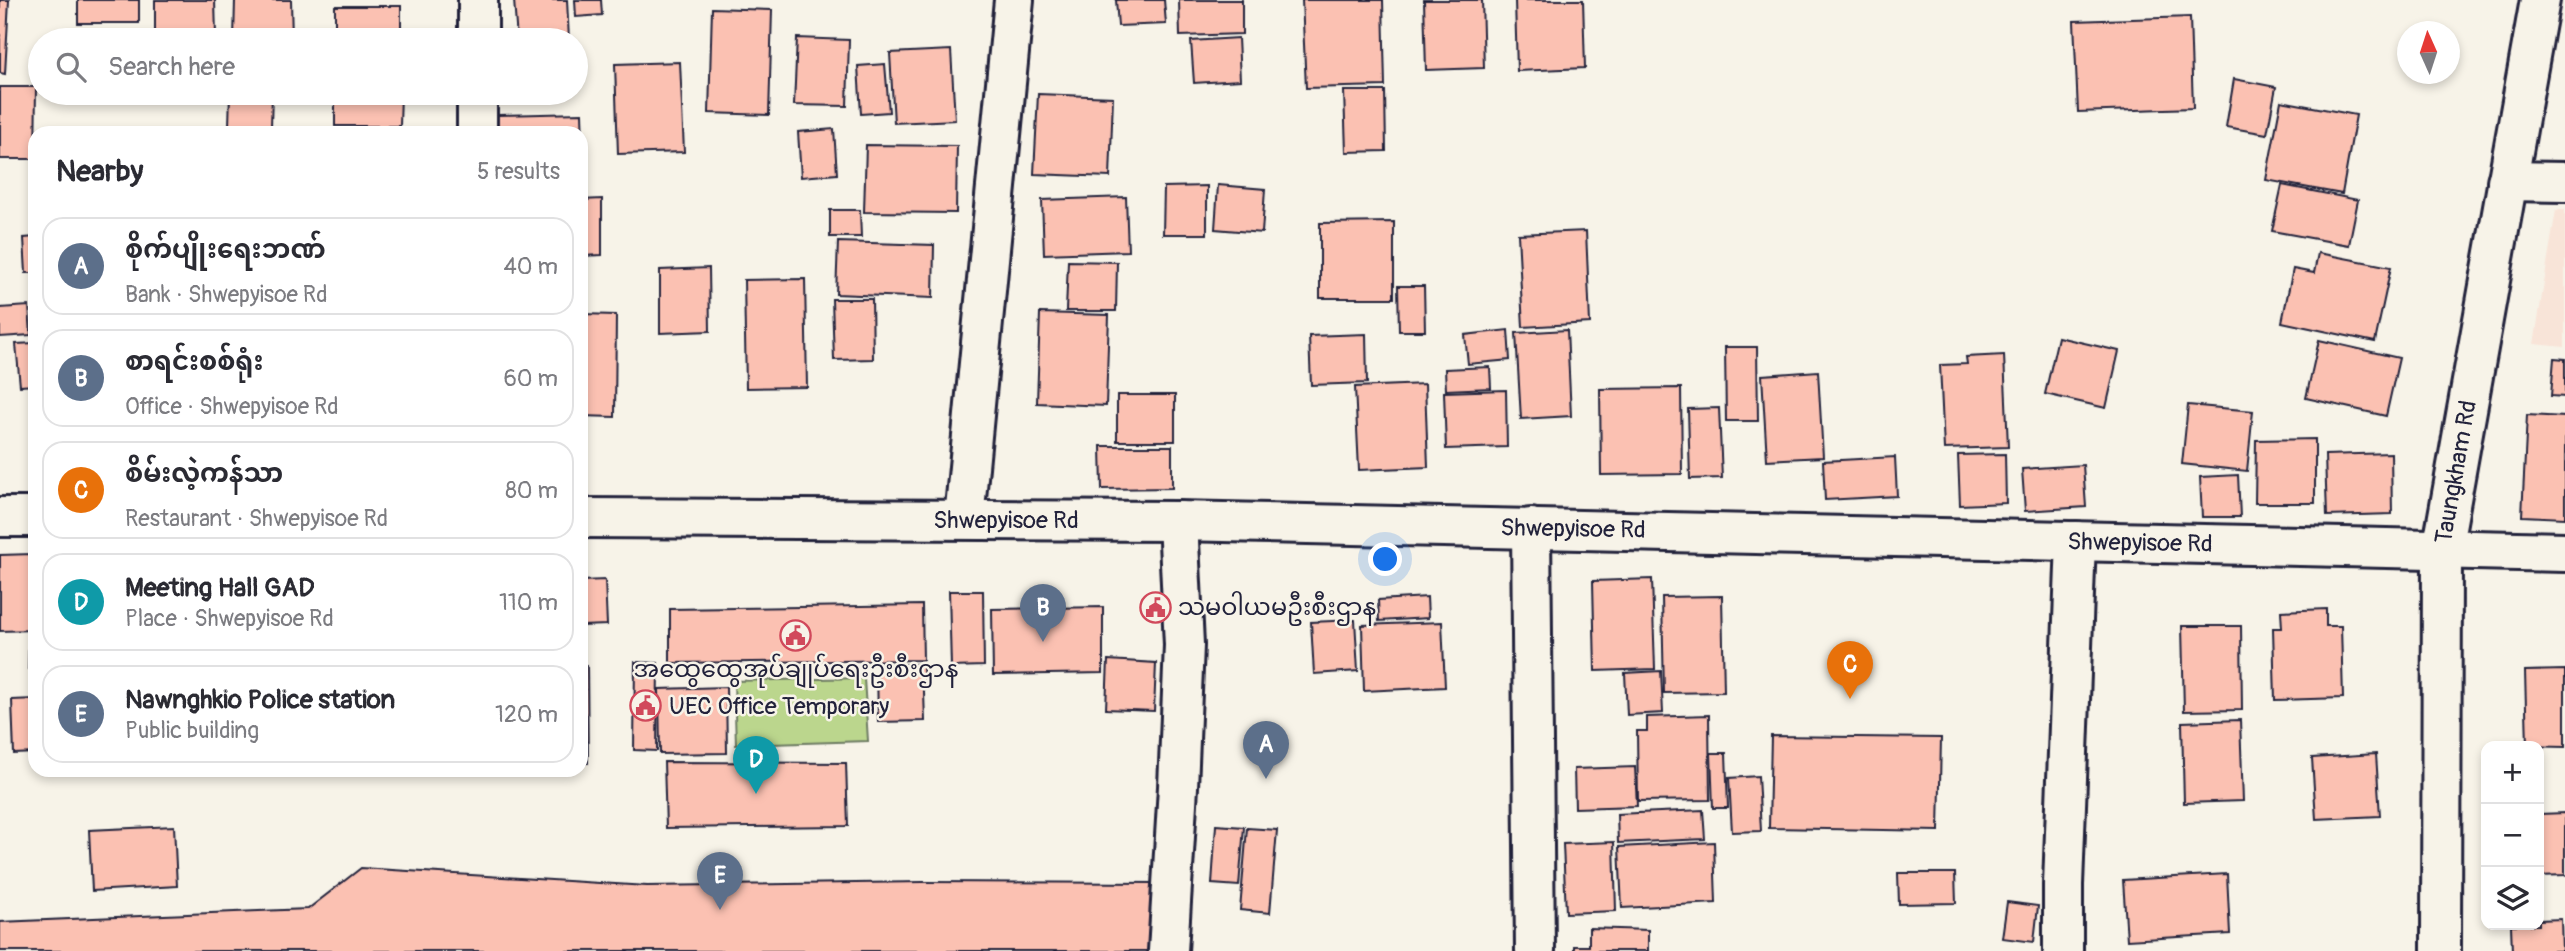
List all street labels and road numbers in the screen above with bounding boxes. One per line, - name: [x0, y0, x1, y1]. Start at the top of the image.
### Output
- street label: Taungkham Rd: [2429, 398, 2483, 546]
- street label: Shwepyisoe Rd: [933, 506, 1079, 535]
- street label: Shwepyisoe Rd: [1500, 513, 1646, 545]
- street label: Shwepyisoe Rd: [2067, 527, 2213, 559]

